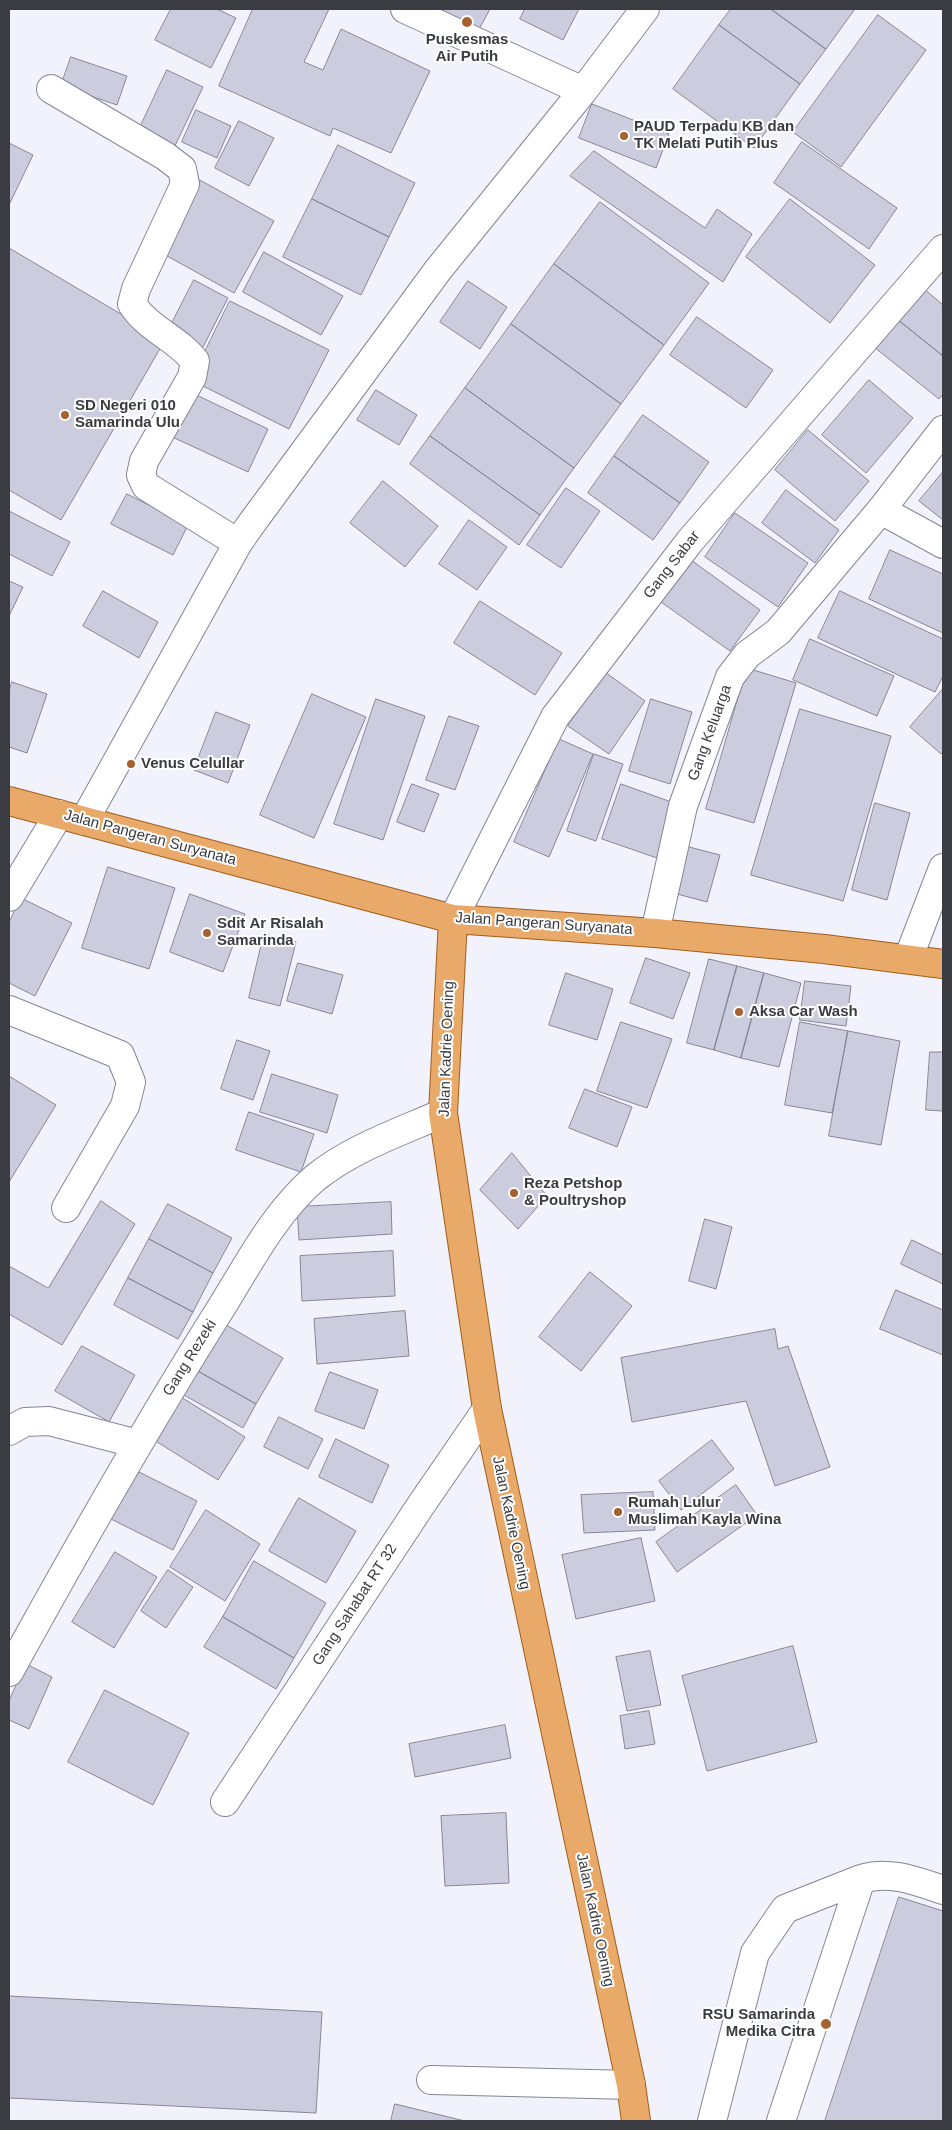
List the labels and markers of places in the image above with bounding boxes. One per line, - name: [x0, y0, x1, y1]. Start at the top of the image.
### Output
- marker: Puskesmas Air Putih: [460, 15, 474, 29]
- place label: Puskesmas Air Putih: [426, 31, 508, 66]
- place label: PAUD Terpadu KB dan TK Melati Putih Plus: [634, 118, 794, 153]
- marker: PAUD Terpadu KB dan TK Melati Putih Plus: [618, 130, 630, 142]
- place label: SD Negeri 010 Samarinda Ulu: [75, 397, 180, 432]
- marker: SD Negeri 010 Samarinda Ulu: [59, 409, 71, 421]
- place label: Venus Celullar: [141, 755, 244, 773]
- marker: Venus Celullar: [125, 758, 137, 770]
- place label: Sdit Ar Risalah Samarinda: [217, 915, 324, 950]
- marker: Sdit Ar Risalah Samarinda: [201, 927, 213, 939]
- place label: Aksa Car Wash: [749, 1003, 858, 1021]
- marker: Aksa Car Wash: [733, 1006, 745, 1018]
- place label: Reza Petshop & Poultryshop: [524, 1175, 627, 1210]
- marker: Reza Petshop & Poultryshop: [508, 1187, 520, 1199]
- place label: Rumah Lulur Muslimah Kayla Wina: [628, 1494, 781, 1529]
- marker: Rumah Lulur Muslimah Kayla Wina: [612, 1506, 624, 1518]
- place label: RSU Samarinda Medika Citra: [702, 2006, 815, 2041]
- marker: RSU Samarinda Medika Citra: [819, 2017, 833, 2031]

